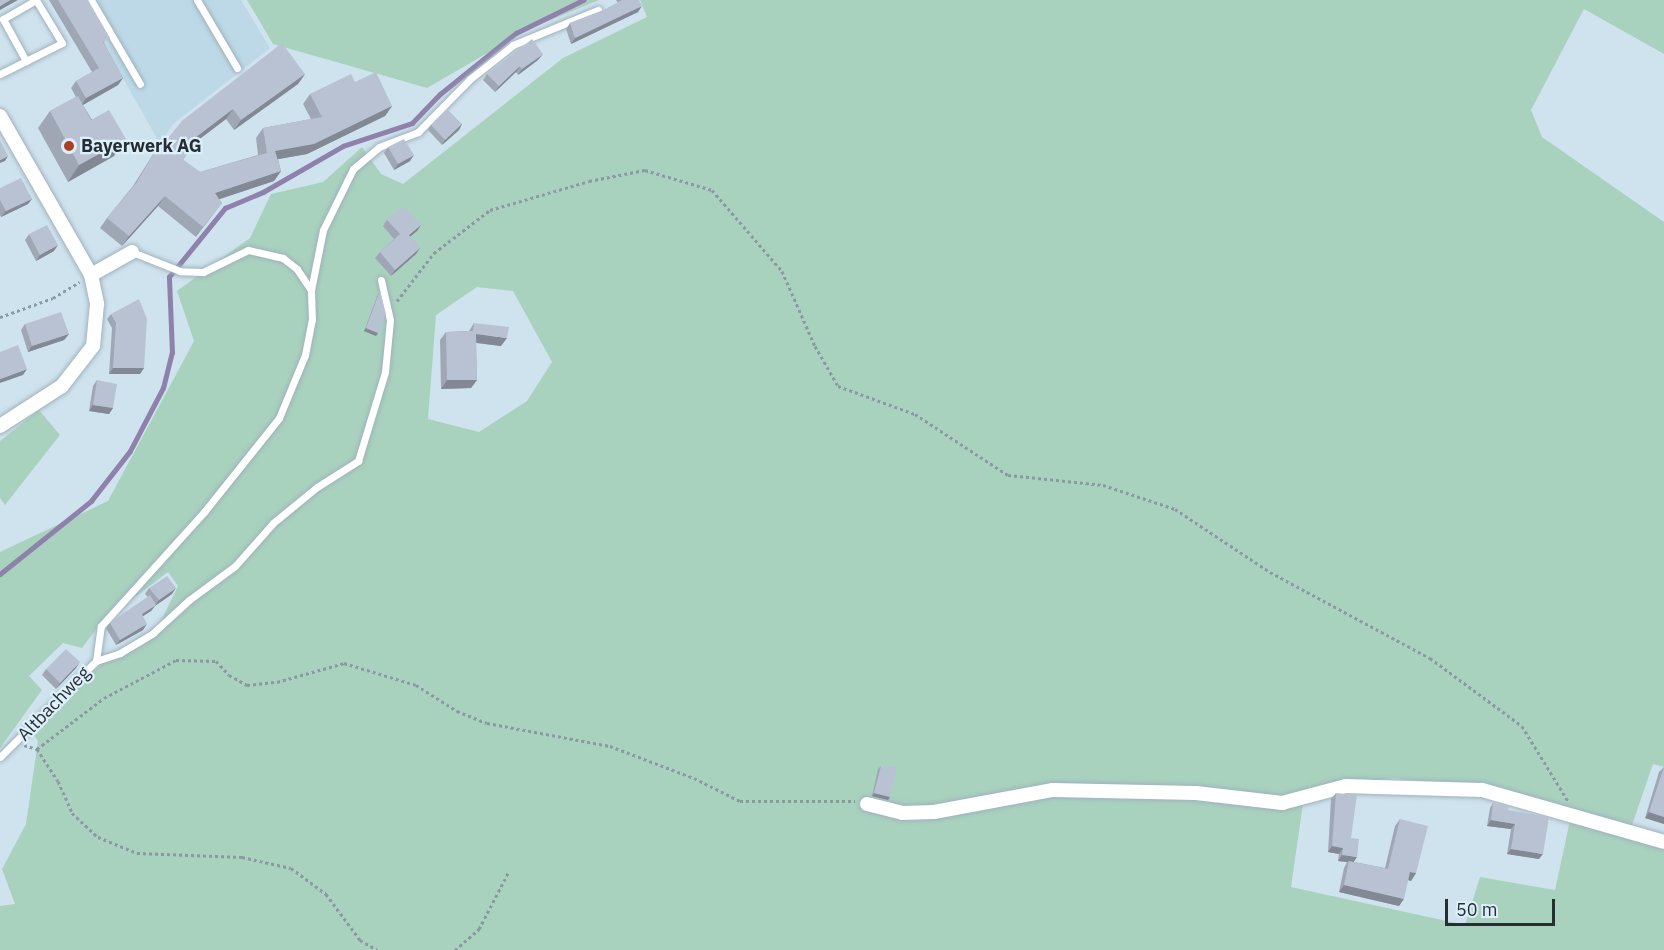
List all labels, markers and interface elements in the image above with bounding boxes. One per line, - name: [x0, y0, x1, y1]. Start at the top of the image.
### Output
- place label: Bayerwerk AG: [81, 135, 202, 157]
- marker: Bayerwerk AG: [62, 139, 76, 153]
- street label: Altbachweg: [13, 662, 95, 746]
- scale bar: [1448, 887, 1558, 925]
- text: 50 m: [1456, 898, 1498, 921]

